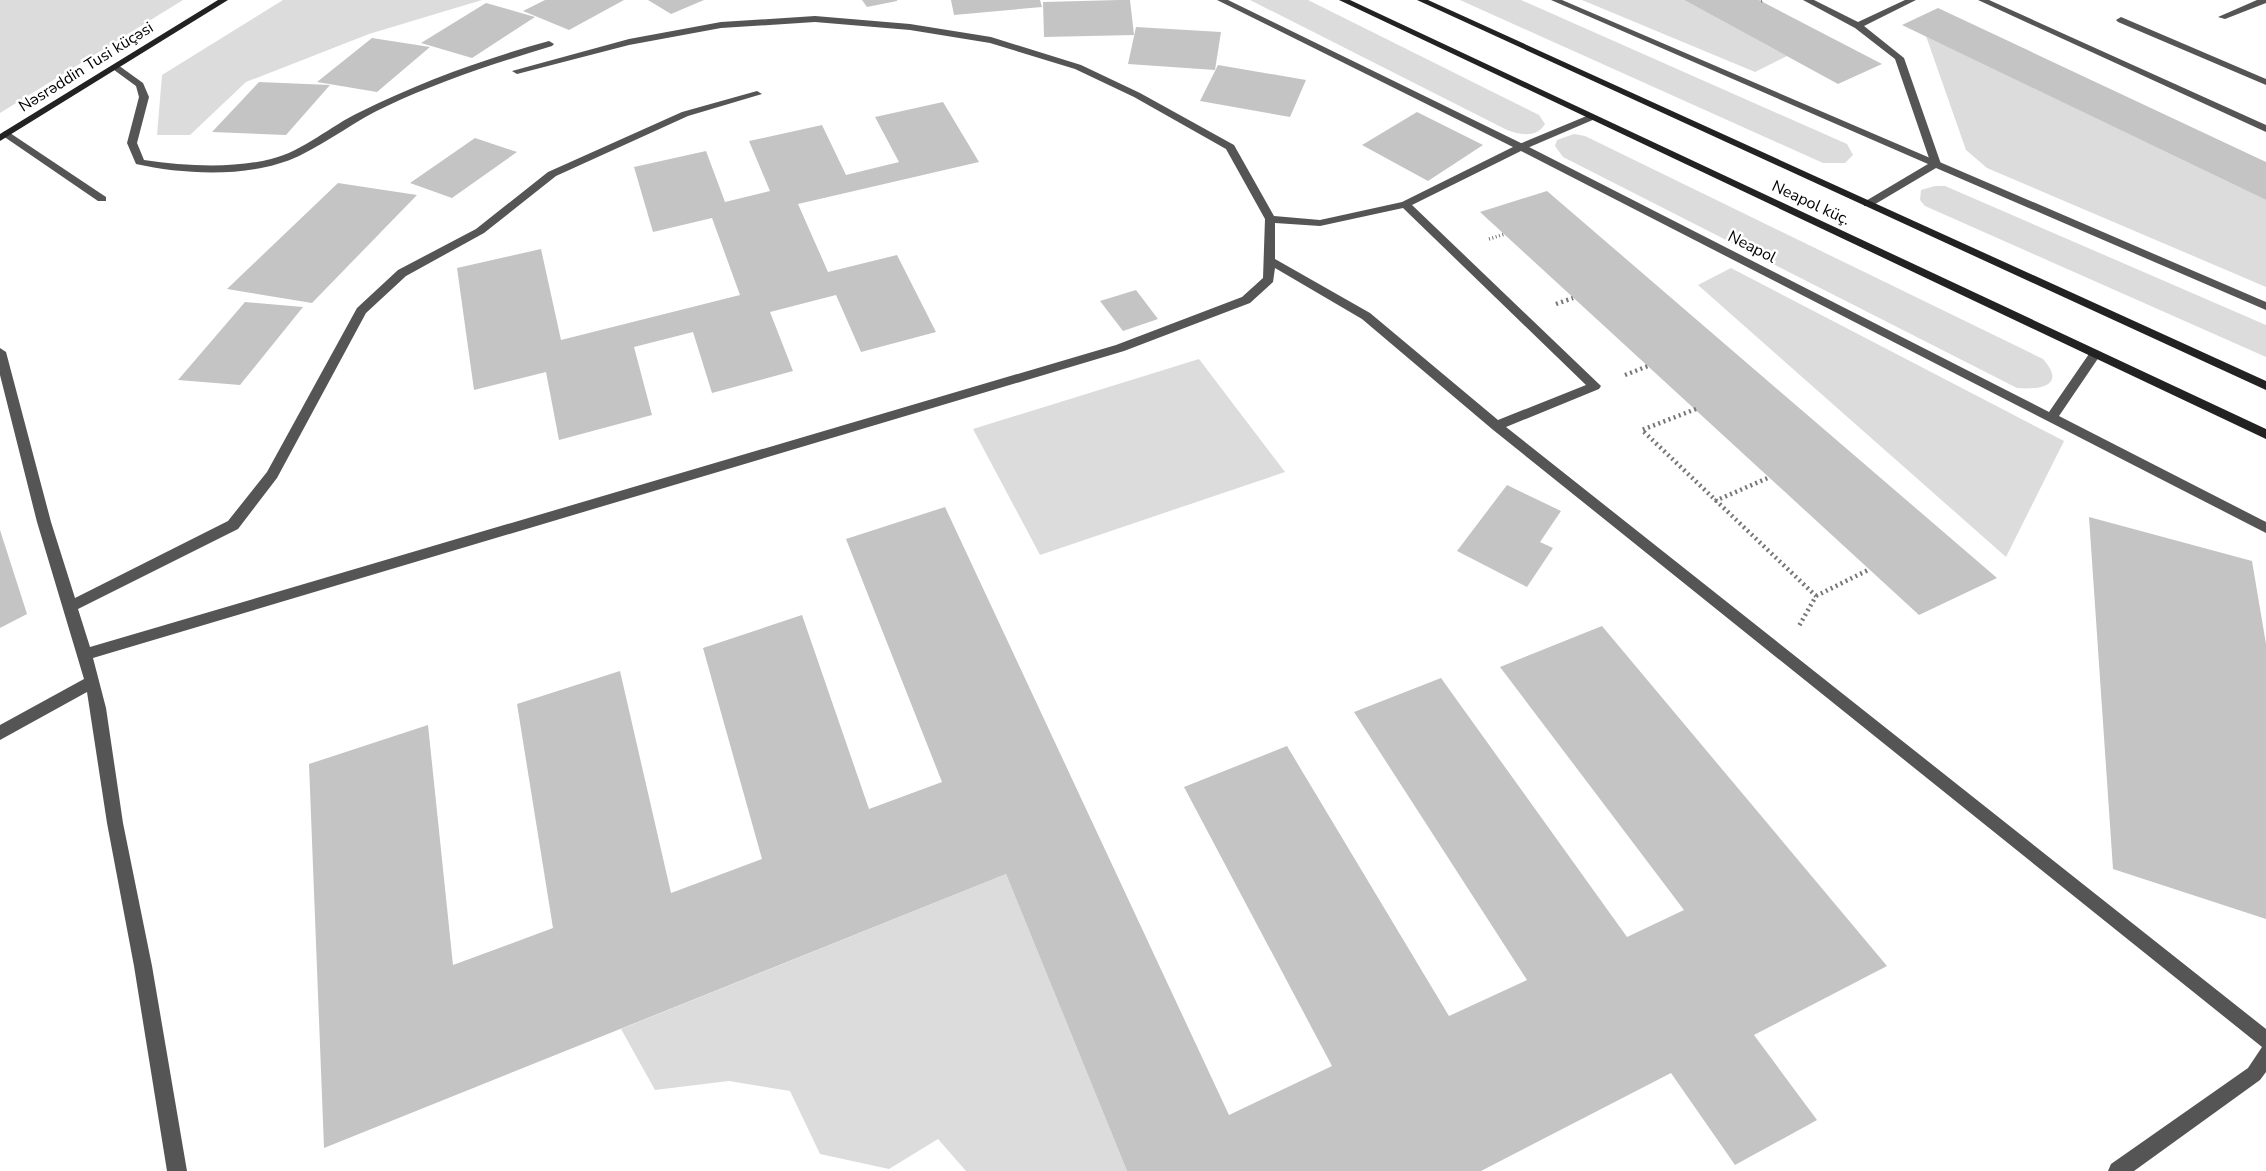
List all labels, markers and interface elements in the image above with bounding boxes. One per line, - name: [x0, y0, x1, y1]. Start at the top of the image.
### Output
- street label: Nəsrəddin Tusi küçəsi: [15, 17, 157, 117]
- street label: Neapol küç.: [1768, 175, 1854, 231]
- street label: Neapol: [1724, 225, 1780, 269]

